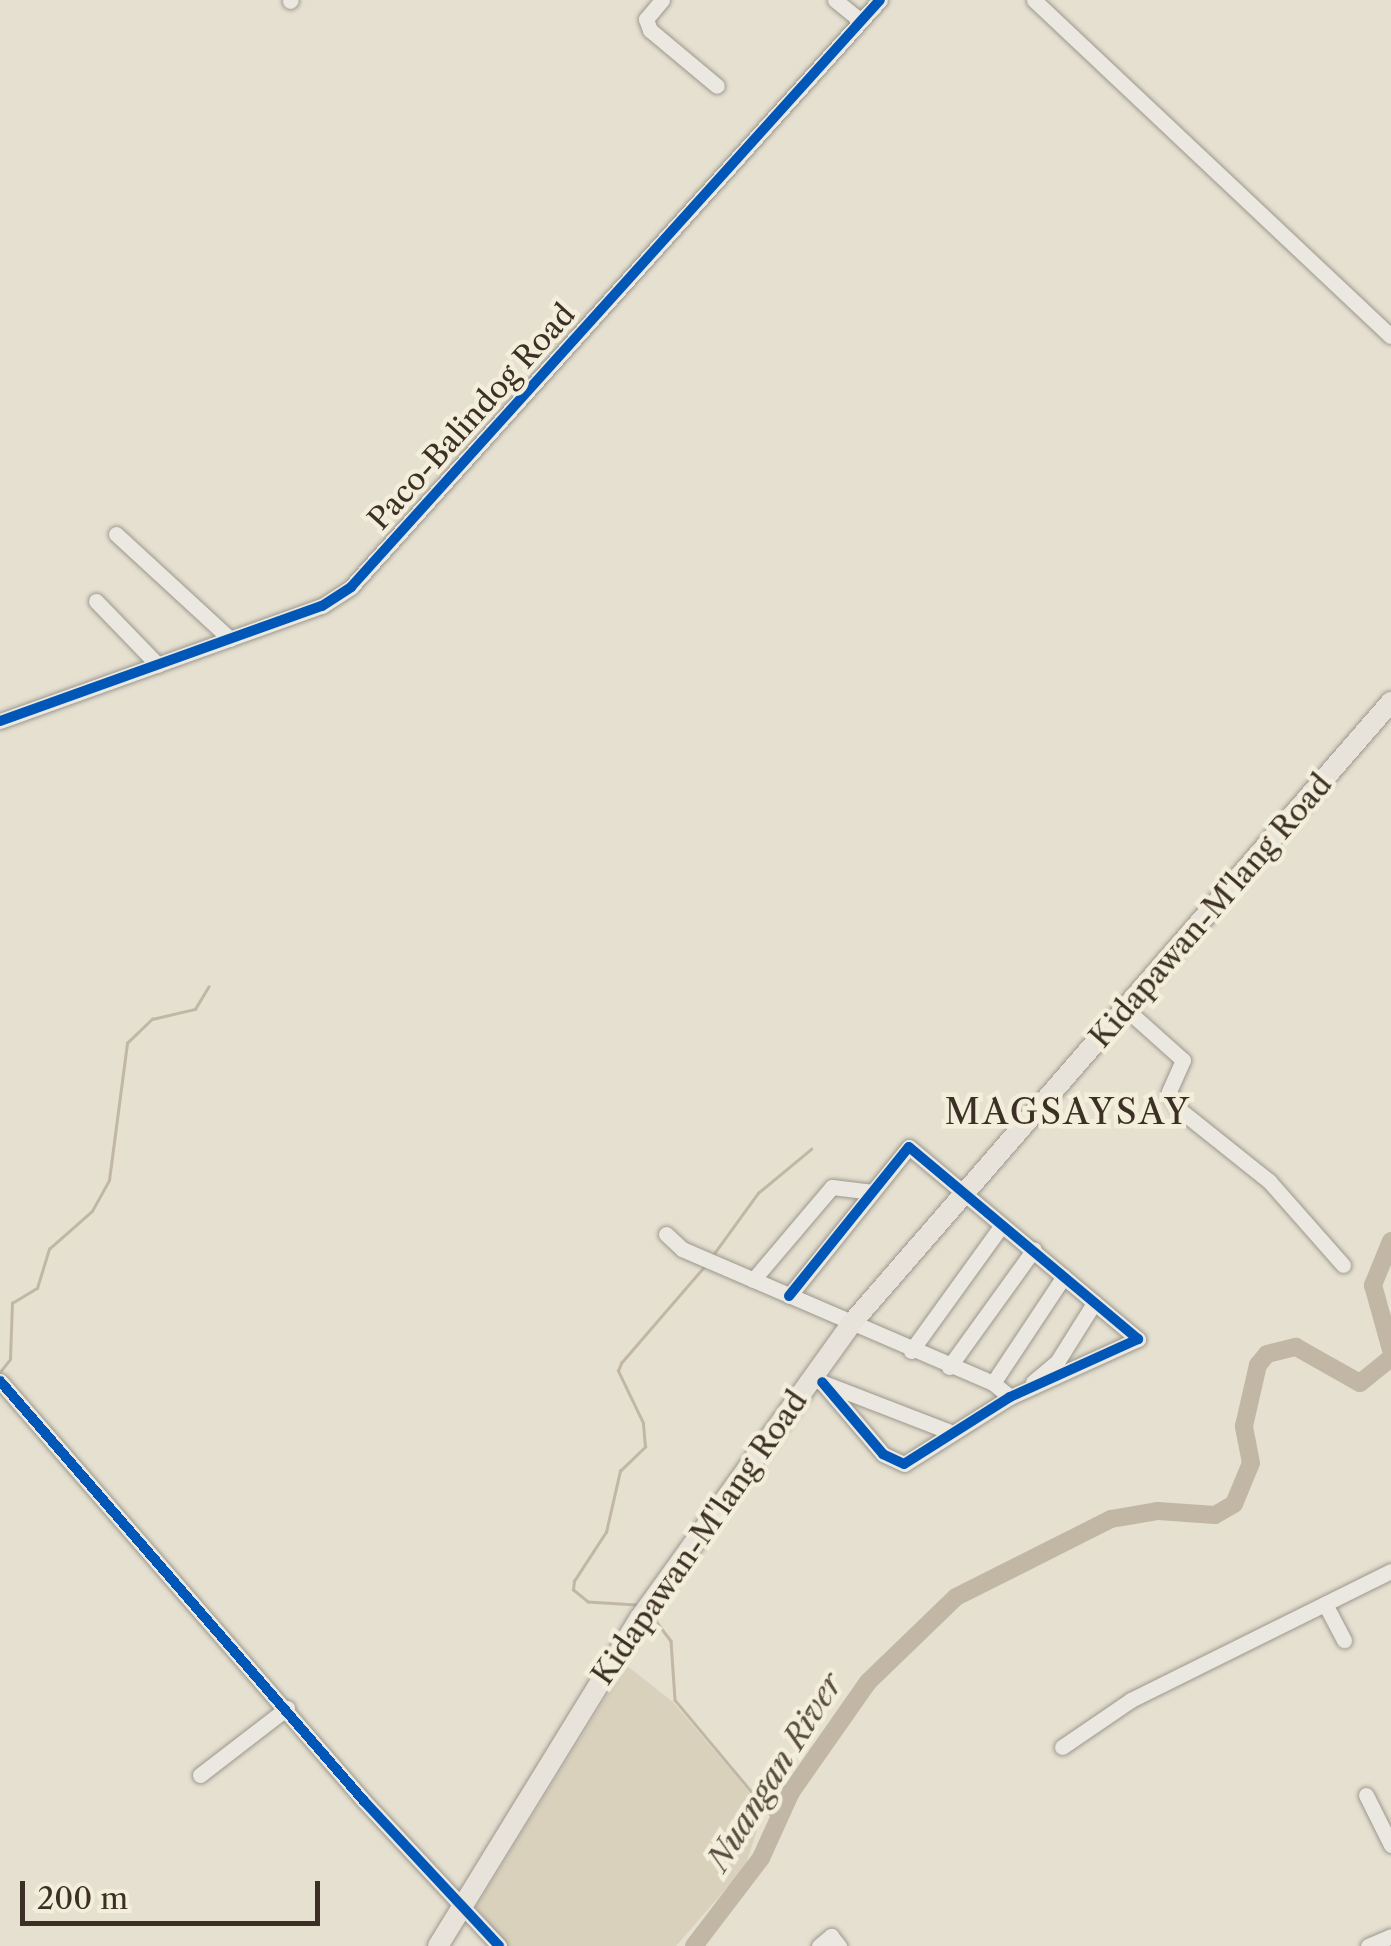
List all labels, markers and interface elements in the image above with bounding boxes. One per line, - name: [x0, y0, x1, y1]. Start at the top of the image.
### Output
- street label: Paco-Balindog Road: [361, 297, 583, 537]
- street label: Kidapawan-M'lang Road: [1082, 767, 1340, 1055]
- district label: MAGSAYSAY: [945, 1091, 1191, 1133]
- street label: Kidapawan-M'lang Road: [585, 1384, 815, 1692]
- water label: Nuangan River: [699, 1666, 851, 1878]
- scale bar: [25, 1861, 325, 1923]
- text: 200 m: [37, 1880, 128, 1917]

